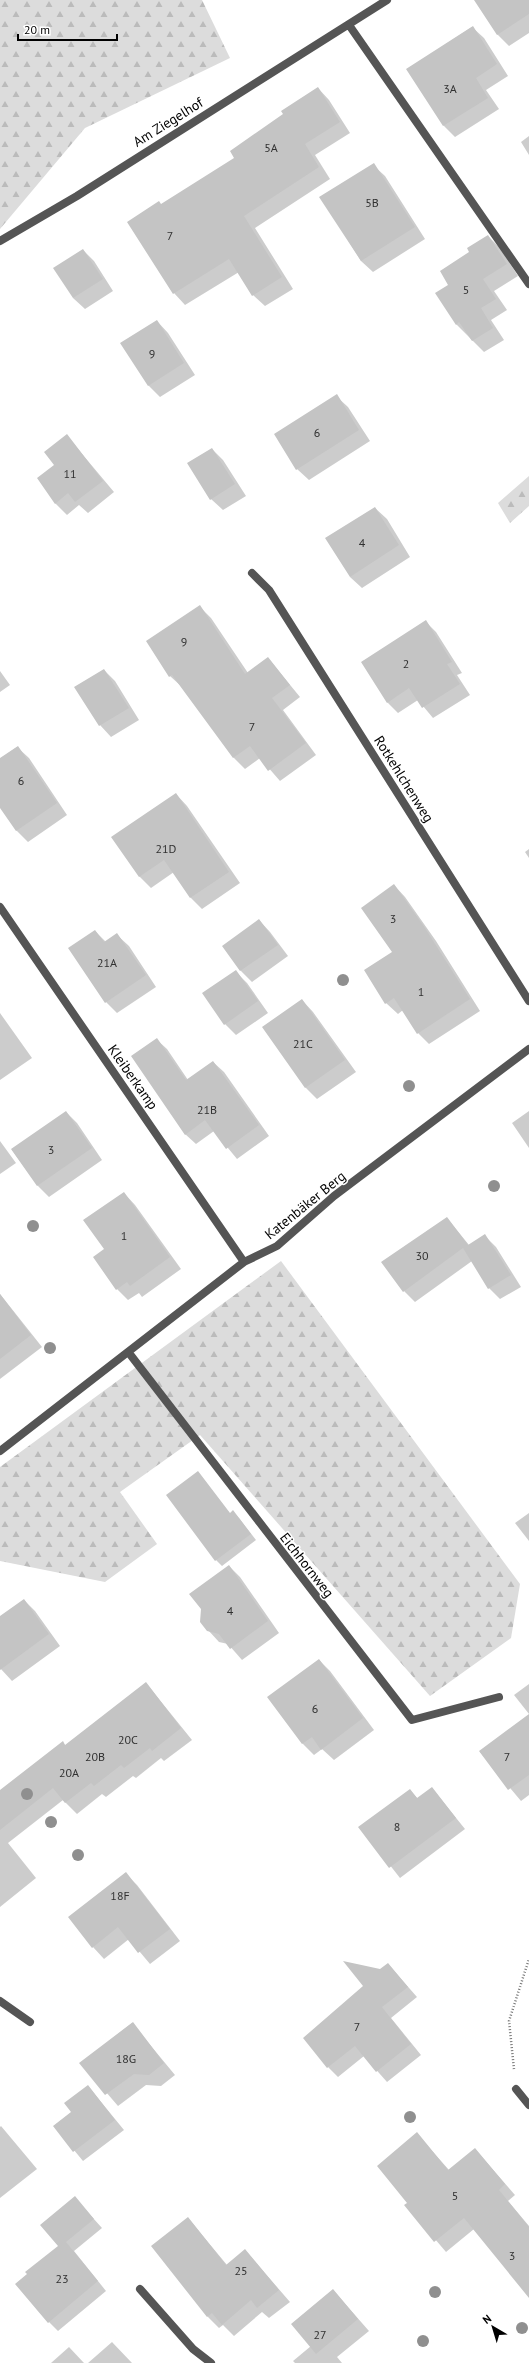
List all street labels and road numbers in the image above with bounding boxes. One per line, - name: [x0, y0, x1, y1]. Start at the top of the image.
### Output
- street label: Am Ziegelhof: [130, 93, 207, 151]
- street label: Rotkehlchenweg: [370, 732, 438, 826]
- street label: Kleiberkamp: [104, 1041, 162, 1113]
- street label: Katenbäker Berg: [261, 1167, 349, 1243]
- street label: Eichhornweg: [276, 1529, 338, 1601]

